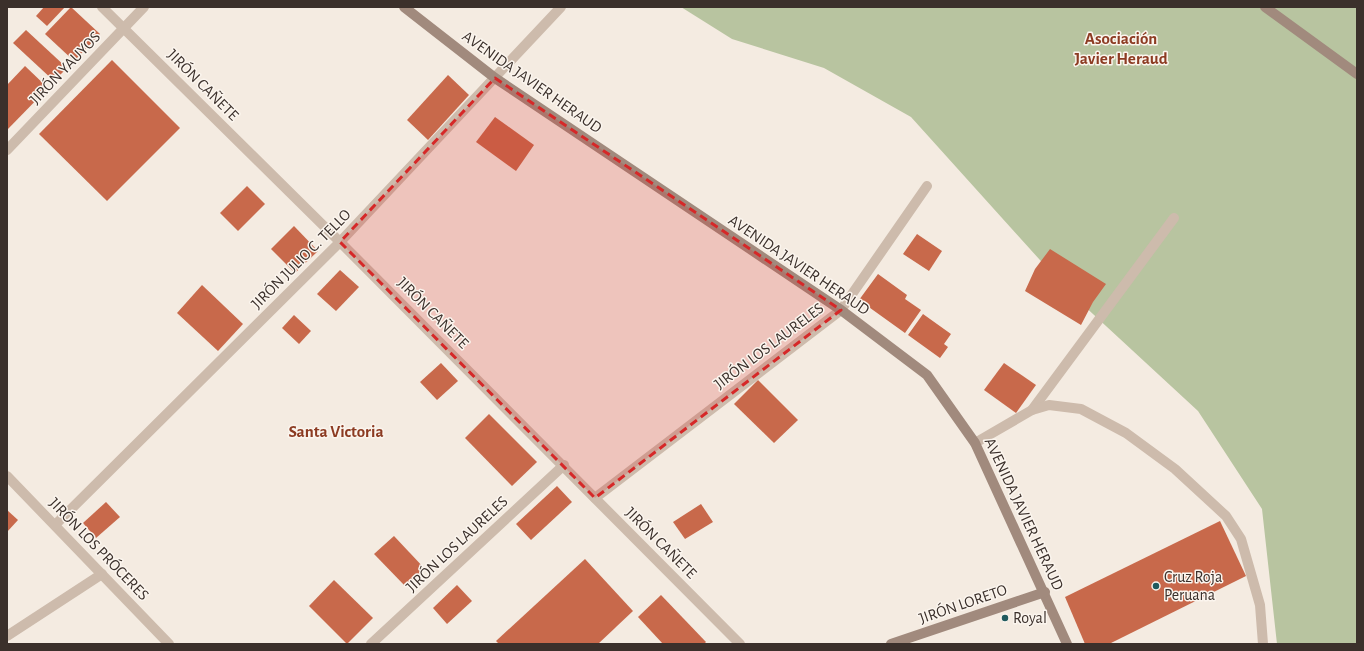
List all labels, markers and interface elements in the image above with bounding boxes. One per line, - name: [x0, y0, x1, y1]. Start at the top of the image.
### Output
- street label: JIRÓN YAUYOS: [25, 27, 103, 107]
- street label: AVENIDA JAVIER HERAUD: [459, 28, 605, 136]
- district label: Asociación Javier Heraud: [1074, 30, 1168, 67]
- street label: JIRÓN CAÑETE: [164, 45, 243, 124]
- street label: JIRÓN JULIO C. TELLO: [247, 205, 354, 312]
- street label: AVENIDA JAVIER HERAUD: [726, 212, 872, 318]
- street label: JIRÓN CAÑETE: [394, 273, 473, 352]
- street label: JIRÓN LOS LAURELES: [710, 298, 827, 392]
- district label: Santa Victoria: [288, 423, 384, 440]
- street label: AVENIDA JAVIER HERAUD: [982, 435, 1066, 593]
- street label: JIRÓN LOS LAURELES: [402, 492, 511, 595]
- street label: JIRÓN LOS PRÓCERES: [46, 493, 153, 603]
- street label: JIRÓN CAÑETE: [622, 503, 701, 582]
- place label: Cruz Roja Peruana: [1164, 569, 1222, 603]
- street label: JIRÓN LORETO: [916, 580, 1009, 627]
- marker: Cruz Roja Peruana: [1151, 581, 1161, 591]
- place label: Royal: [1013, 610, 1047, 627]
- marker: Royal: [1000, 613, 1010, 623]

